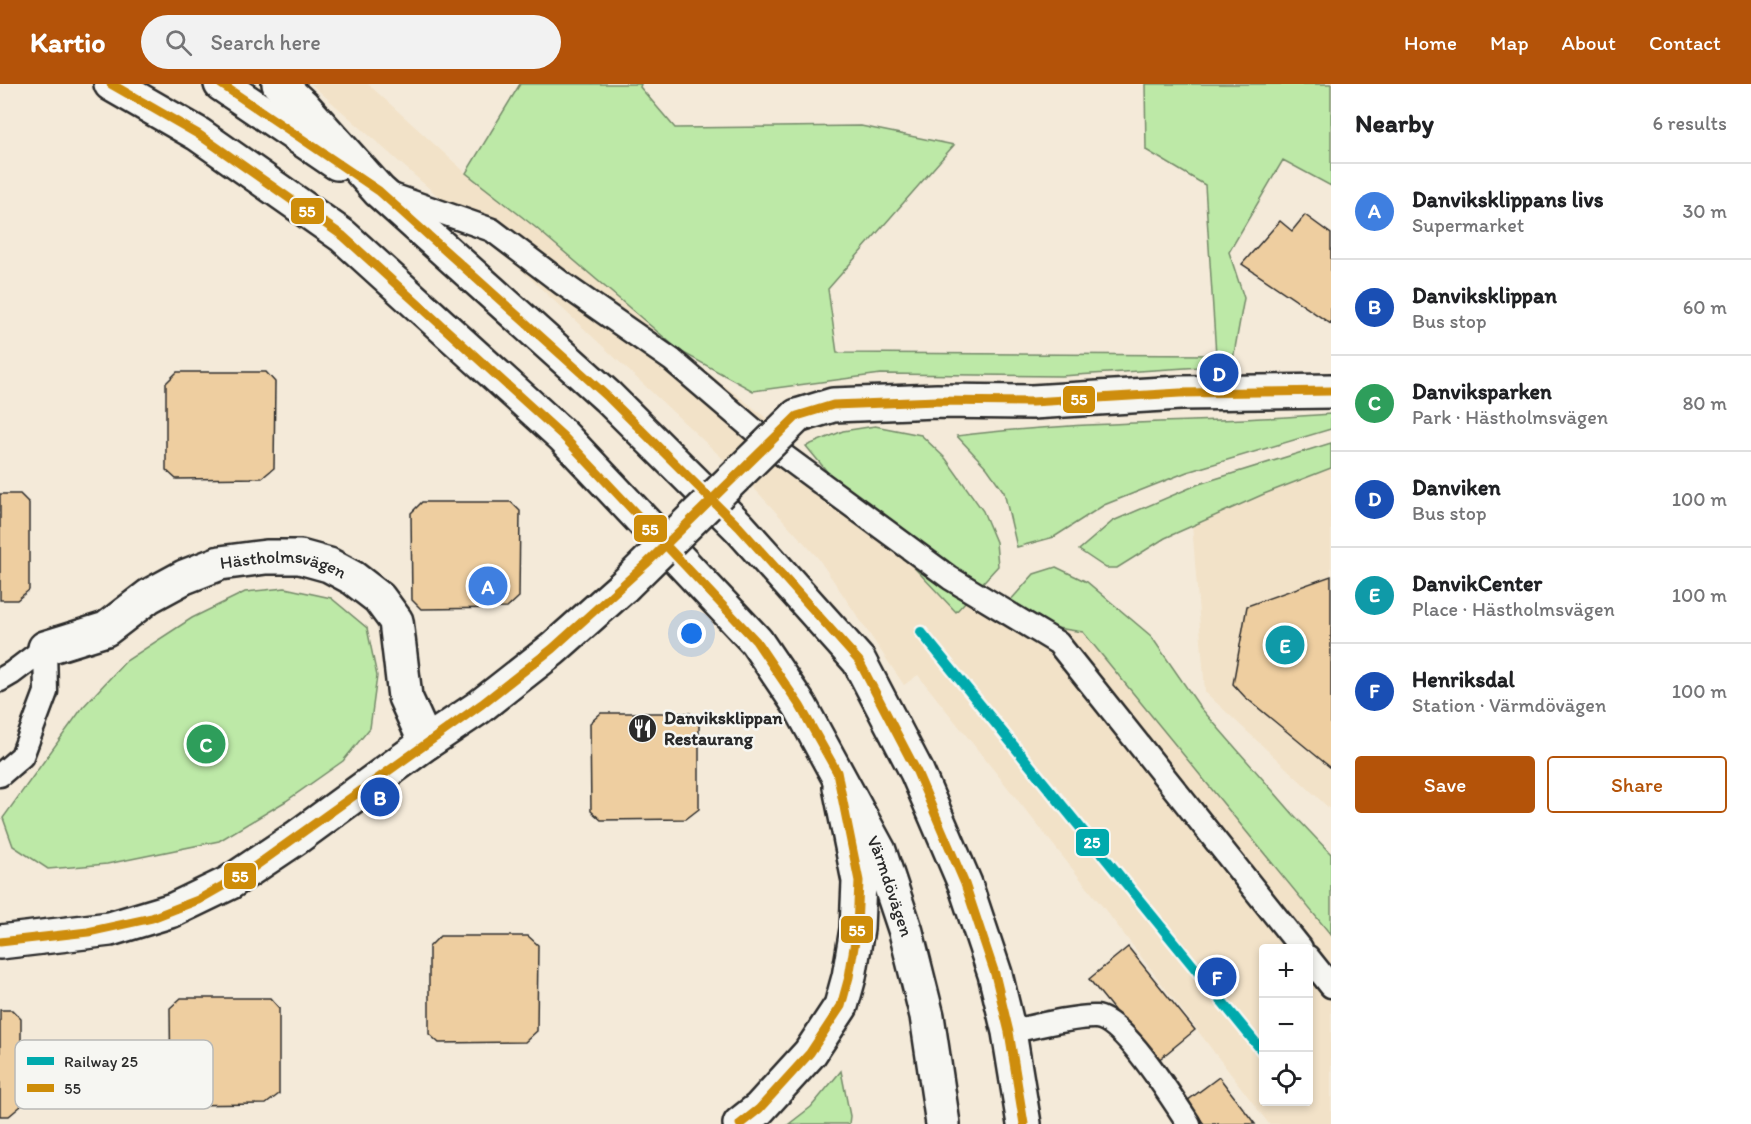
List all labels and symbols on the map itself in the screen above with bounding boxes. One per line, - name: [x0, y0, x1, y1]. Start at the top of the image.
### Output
- line badge: 55: [290, 197, 325, 225]
- text: 55: [299, 202, 316, 221]
- pin: D: [1200, 350, 1238, 396]
- line badge: 55: [1062, 385, 1096, 414]
- text: 55: [1071, 390, 1088, 409]
- line badge: 55: [633, 514, 668, 543]
- text: 55: [642, 520, 659, 539]
- street label: Hästholmsvägen: [219, 546, 350, 583]
- pin: A: [468, 564, 508, 608]
- your location: [677, 619, 706, 648]
- pin: E: [1266, 622, 1304, 668]
- place label: Danviksklippan Restaurang: [664, 707, 783, 750]
- restaurant icon: Danviksklippan Restaurang: [627, 712, 659, 744]
- pin: C: [186, 722, 226, 766]
- pin: B: [360, 774, 400, 820]
- line badge: 25: [1075, 828, 1110, 857]
- street label: Värmdövägen: [862, 832, 918, 940]
- text: 25: [1084, 833, 1101, 852]
- line badge: 55: [223, 862, 257, 890]
- text: 55: [232, 867, 249, 886]
- line badge: 55: [840, 915, 874, 944]
- text: 55: [849, 921, 866, 940]
- pin: F: [1198, 954, 1236, 1000]
- legend: [15, 1040, 213, 1109]
- text: Railway 25: [64, 1052, 138, 1071]
- text: 55: [64, 1079, 81, 1098]

